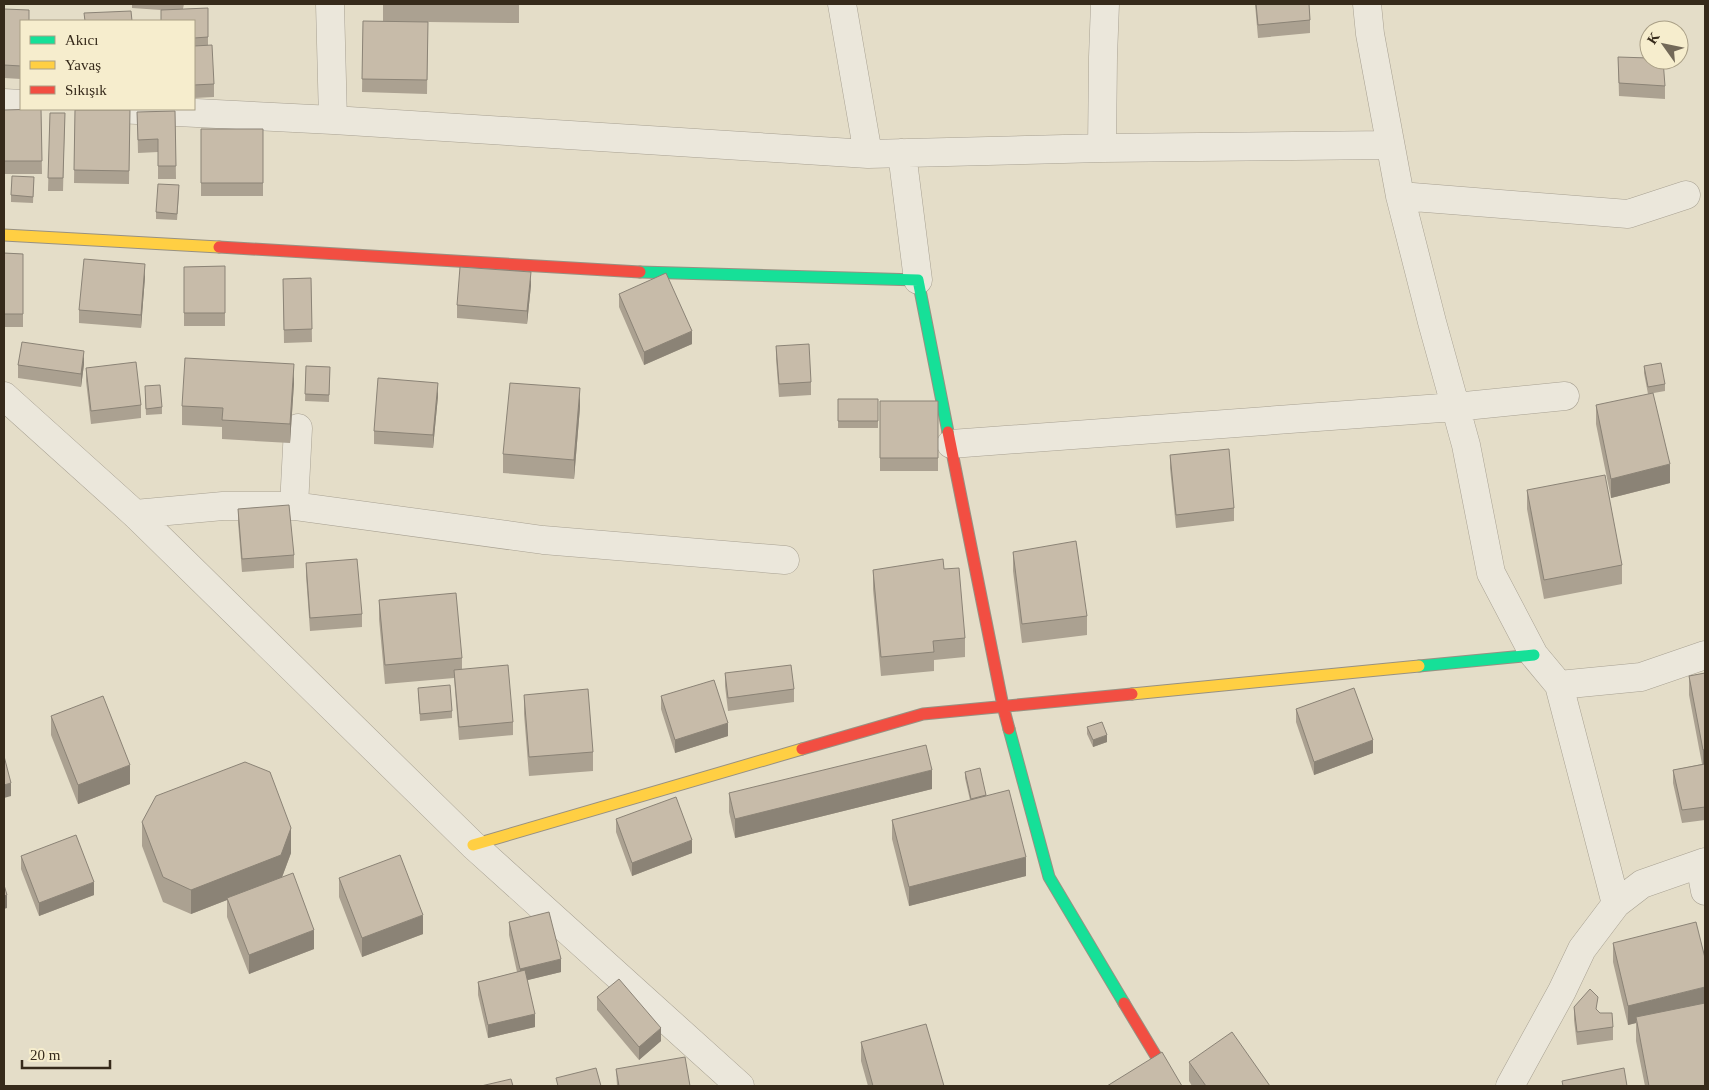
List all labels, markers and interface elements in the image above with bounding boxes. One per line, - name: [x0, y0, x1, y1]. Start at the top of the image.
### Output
- legend: [20, 20, 195, 110]
- north arrow: [1639, 20, 1689, 70]
- text: K: [1644, 29, 1663, 47]
- text: Akıcı: [65, 32, 98, 48]
- text: Yavaş: [65, 57, 101, 73]
- text: Sıkışık: [65, 82, 107, 98]
- scale bar: [22, 1038, 110, 1070]
- text: 20 m: [30, 1047, 61, 1063]

